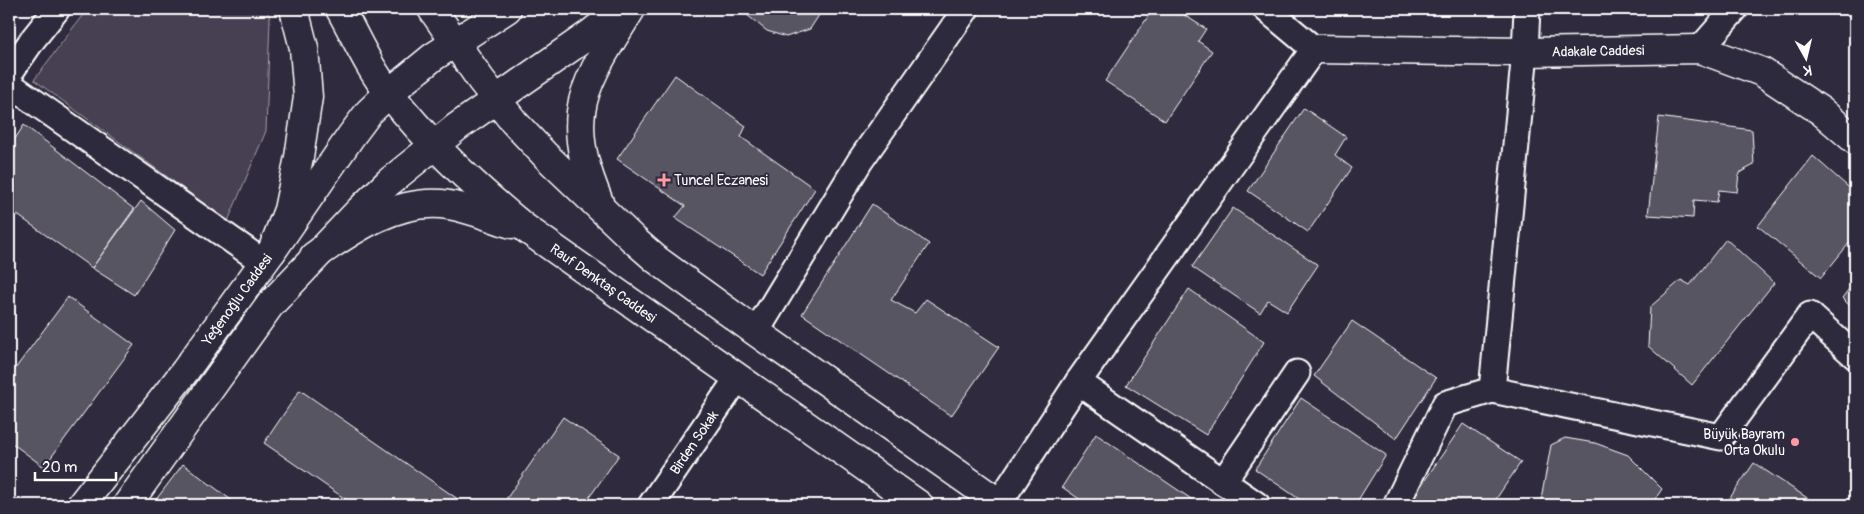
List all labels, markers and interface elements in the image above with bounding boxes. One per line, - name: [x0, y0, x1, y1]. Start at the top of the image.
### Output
- north arrow: [1782, 32, 1832, 82]
- street label: Adakale Caddesi: [1551, 42, 1645, 61]
- text: K: [1802, 61, 1813, 79]
- place label: Tuncel Eczanesi: [674, 172, 769, 189]
- marker: Tuncel Eczanesi: [658, 174, 670, 186]
- street label: Rauf Denktaş Caddesi: [547, 240, 660, 327]
- street label: Yeğenoğlu Caddesi: [198, 250, 276, 350]
- street label: Birden Sokak: [666, 407, 722, 478]
- place label: Büyük Bayram Orta Okulu: [1703, 426, 1785, 459]
- marker: Büyük Bayram Orta Okulu: [1789, 436, 1801, 448]
- scale bar: [35, 449, 116, 481]
- text: 20 m: [42, 458, 77, 477]

